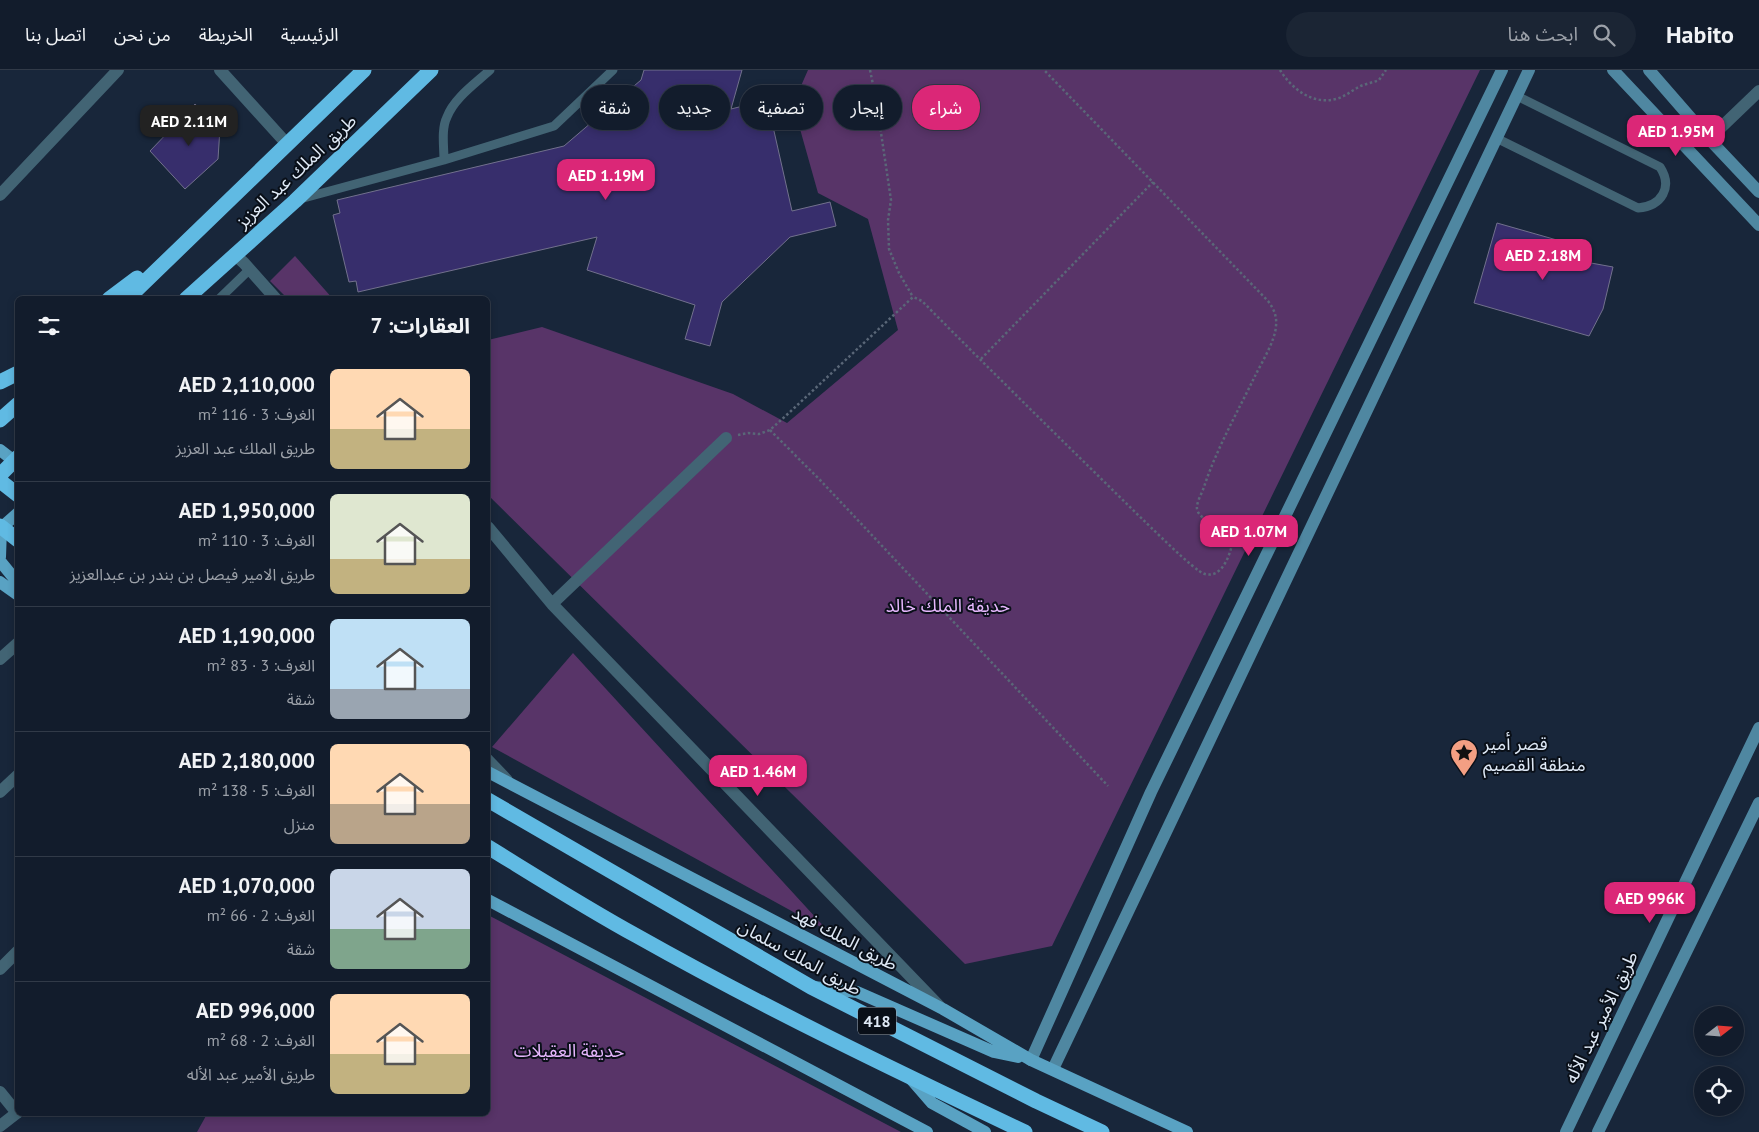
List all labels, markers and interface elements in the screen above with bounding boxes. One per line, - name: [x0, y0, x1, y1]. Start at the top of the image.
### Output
- search box: [1286, 12, 1636, 57]
- text: Habito: [1666, 19, 1734, 50]
- icon: search: [1590, 21, 1618, 49]
- text: ابحث هنا: [1507, 22, 1578, 46]
- text: اتصل بنا: [25, 23, 86, 46]
- text: من نحن: [114, 23, 171, 46]
- text: الخريطة: [199, 23, 253, 46]
- text: الرئيسية: [281, 23, 339, 46]
- chip: شقة: [581, 85, 649, 130]
- chip: جديد: [659, 85, 730, 130]
- chip: تصفية: [740, 85, 823, 130]
- chip: إيجار: [833, 85, 902, 130]
- chip: شراء: [912, 85, 980, 130]
- pin: AED 2.11M: [132, 104, 246, 147]
- street label: طريق الملك عبد العزيز: [230, 109, 361, 234]
- text: AED 2.11M: [151, 111, 227, 131]
- pin: AED 1.95M: [1619, 114, 1733, 157]
- text: AED 1.95M: [1638, 121, 1714, 141]
- pin: AED 1.19M: [549, 158, 663, 201]
- text: AED 1.19M: [568, 165, 644, 185]
- pin: AED 2.18M: [1486, 238, 1600, 281]
- text: AED 2.18M: [1505, 245, 1581, 265]
- icon: filters: [35, 312, 63, 340]
- text: العقارات: 7: [370, 312, 470, 339]
- text: AED 2,110,000: [179, 371, 315, 398]
- icon: home: [370, 389, 430, 449]
- text: الغرف: 3 · 116 m²: [198, 404, 315, 424]
- text: طريق الملك عبد العزيز: [176, 438, 315, 458]
- text: AED 1,950,000: [179, 497, 315, 524]
- icon: home: [370, 514, 430, 574]
- pin: AED 1.07M: [1192, 514, 1306, 557]
- text: AED 1.07M: [1211, 521, 1287, 541]
- text: الغرف: 3 · 110 m²: [198, 530, 315, 550]
- text: طريق الامير فيصل بن بندر بن عبدالعزيز: [70, 564, 315, 584]
- park label: حديقة الملك خالد: [886, 594, 1010, 617]
- text: AED 1,190,000: [179, 622, 315, 649]
- icon: home: [370, 639, 430, 699]
- text: الغرف: 3 · 83 m²: [207, 655, 315, 675]
- text: شقة: [287, 689, 315, 709]
- place label: قصر أمير منطقة القصيم: [1482, 732, 1586, 778]
- place icon: قصر أمير منطقة القصيم: [1449, 738, 1479, 777]
- text: AED 2,180,000: [179, 747, 315, 774]
- pin: AED 1.46M: [701, 754, 815, 797]
- text: AED 1.46M: [720, 761, 796, 781]
- icon: home: [370, 764, 430, 824]
- text: الغرف: 5 · 138 m²: [198, 780, 315, 800]
- text: منزل: [284, 814, 315, 834]
- text: AED 1,070,000: [179, 872, 315, 899]
- pin: AED 996K: [1598, 882, 1702, 924]
- text: AED 996K: [1615, 888, 1685, 908]
- icon: home: [370, 889, 430, 949]
- street label: طريق الملك فهد: [788, 901, 902, 975]
- text: الغرف: 2 · 66 m²: [207, 905, 315, 925]
- street label: طريق الملك سلمان: [734, 914, 866, 1000]
- text: شقة: [287, 939, 315, 959]
- street label: طريق الأمير عبد الأله: [1559, 947, 1643, 1087]
- text: AED 996,000: [196, 997, 315, 1024]
- north arrow: [1694, 1006, 1744, 1056]
- map controls: [1694, 1006, 1744, 1116]
- road number: 418: [858, 1008, 896, 1034]
- icon: home: [370, 1014, 430, 1074]
- text: الغرف: 2 · 68 m²: [207, 1030, 315, 1050]
- park label: حديقة العقيلات: [514, 1039, 624, 1062]
- text: طريق الأمير عبد الأله: [187, 1064, 315, 1084]
- button: locate: [1694, 1066, 1744, 1116]

